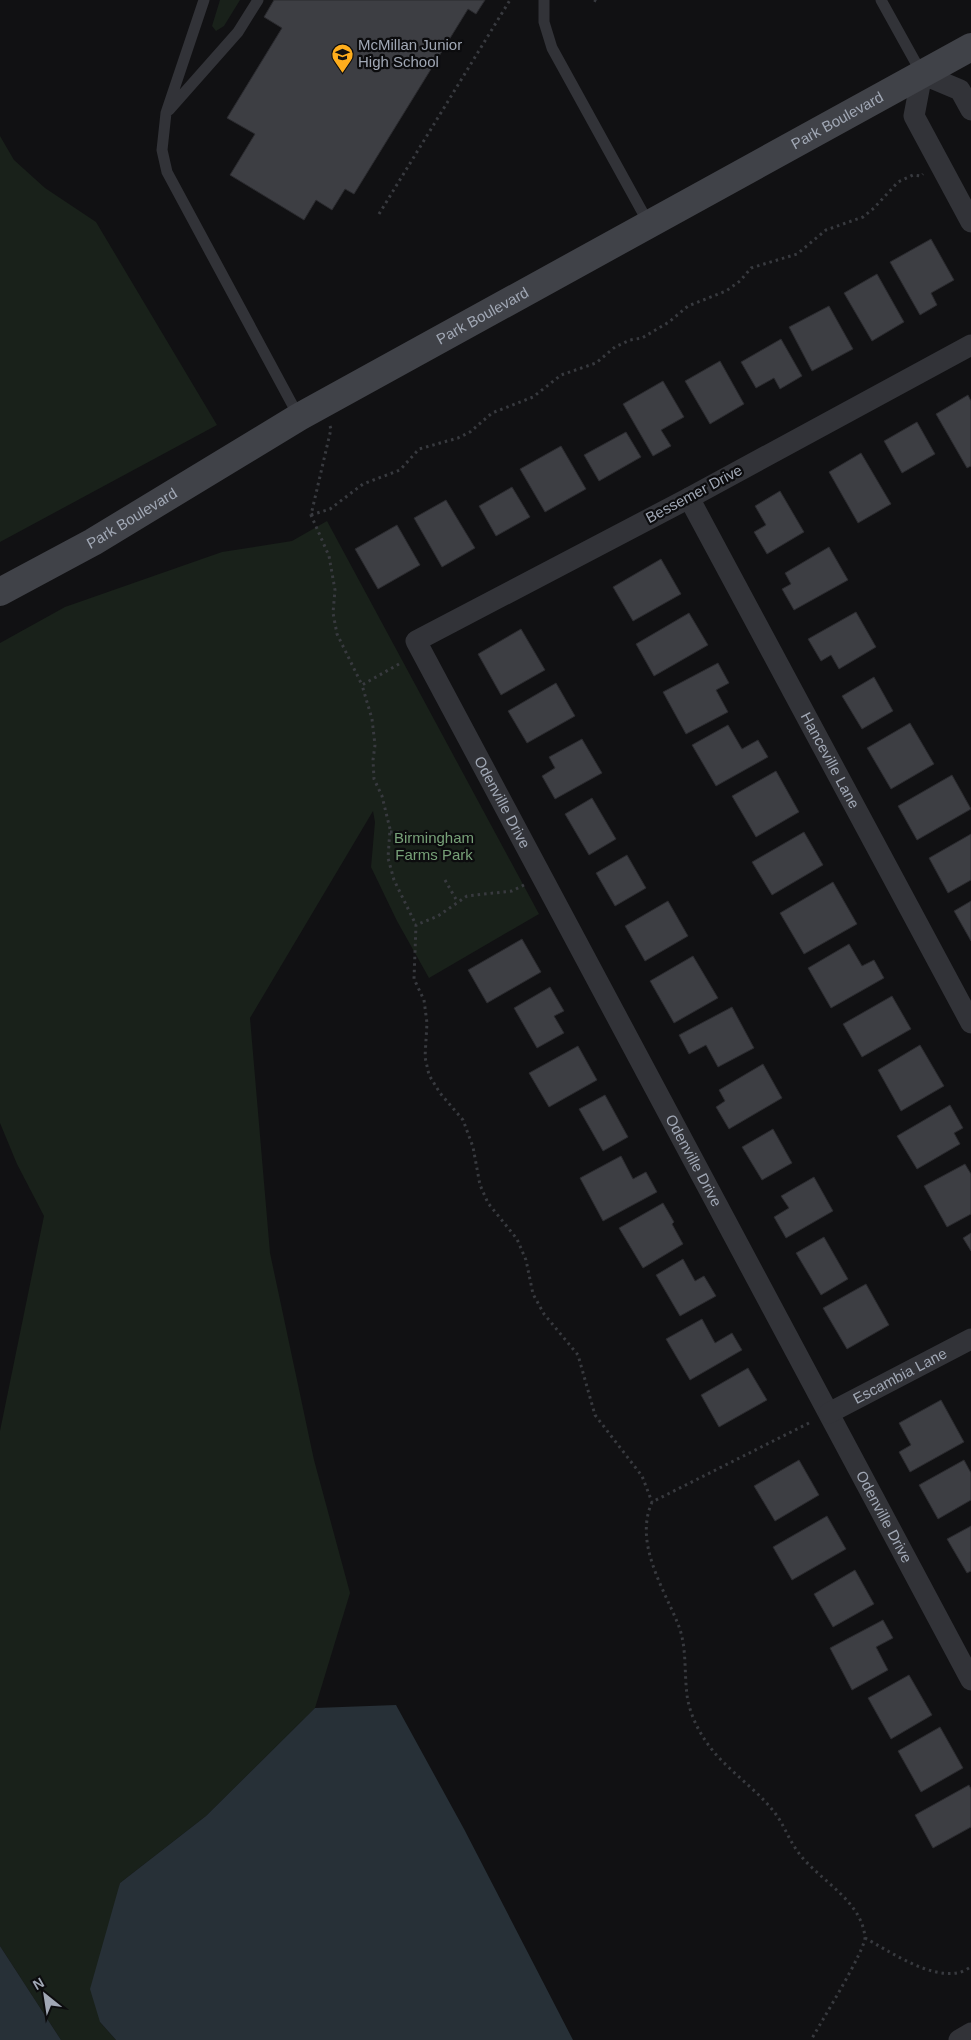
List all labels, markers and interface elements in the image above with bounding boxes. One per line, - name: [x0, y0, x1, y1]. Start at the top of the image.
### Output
- place label: McMillan Junior High School: [358, 36, 462, 70]
- school or university icon: McMillan Junior High School: [330, 42, 354, 73]
- street label: Park Boulevard: [788, 88, 886, 152]
- street label: Park Boulevard: [433, 283, 531, 348]
- street label: Bessemer Drive: [643, 461, 745, 526]
- street label: Park Boulevard: [84, 484, 180, 552]
- street label: Hanceville Lane: [798, 709, 863, 811]
- street label: Odenville Drive: [471, 753, 534, 851]
- park label: Birmingham Farms Park: [394, 829, 474, 863]
- street label: Odenville Drive: [662, 1111, 725, 1209]
- street label: Escambia Lane: [850, 1344, 950, 1407]
- street label: Odenville Drive: [853, 1468, 916, 1566]
- north arrow: [20, 1970, 70, 2020]
- text: N: [30, 1974, 47, 1993]

